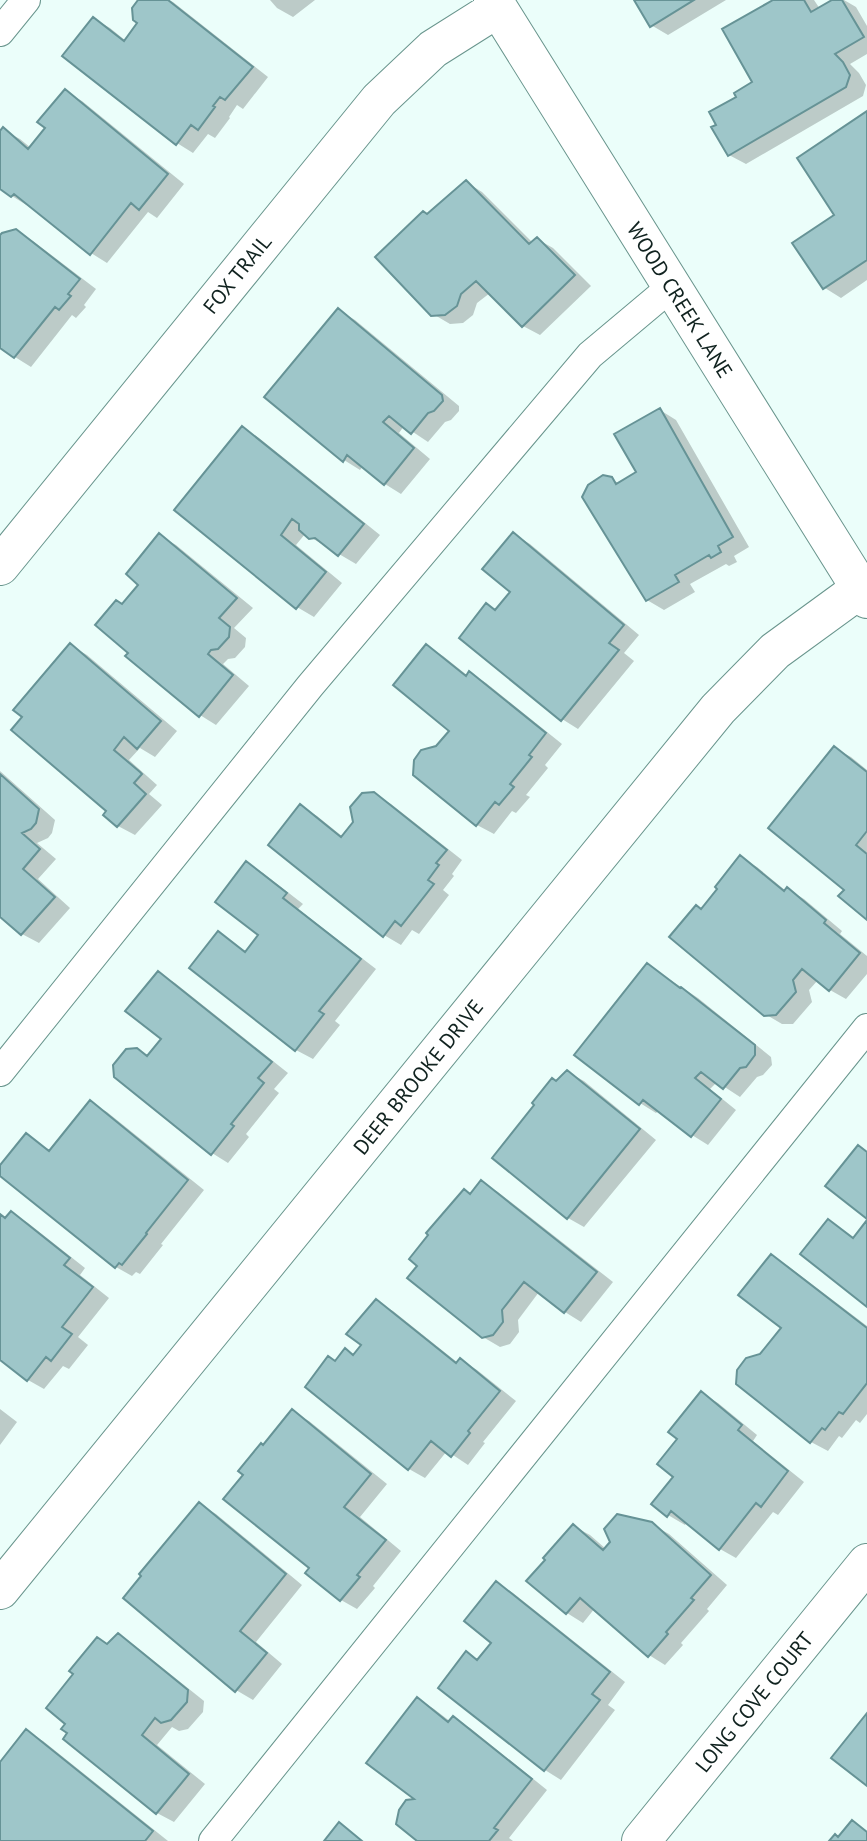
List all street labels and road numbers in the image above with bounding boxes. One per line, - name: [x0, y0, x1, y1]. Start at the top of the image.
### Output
- street label: WOOD CREEK LANE: [621, 217, 739, 383]
- street label: FOX TRAIL: [197, 229, 277, 319]
- street label: DEER BROOKE DRIVE: [347, 994, 489, 1160]
- street label: LONG COVE COURT: [689, 1626, 819, 1778]

